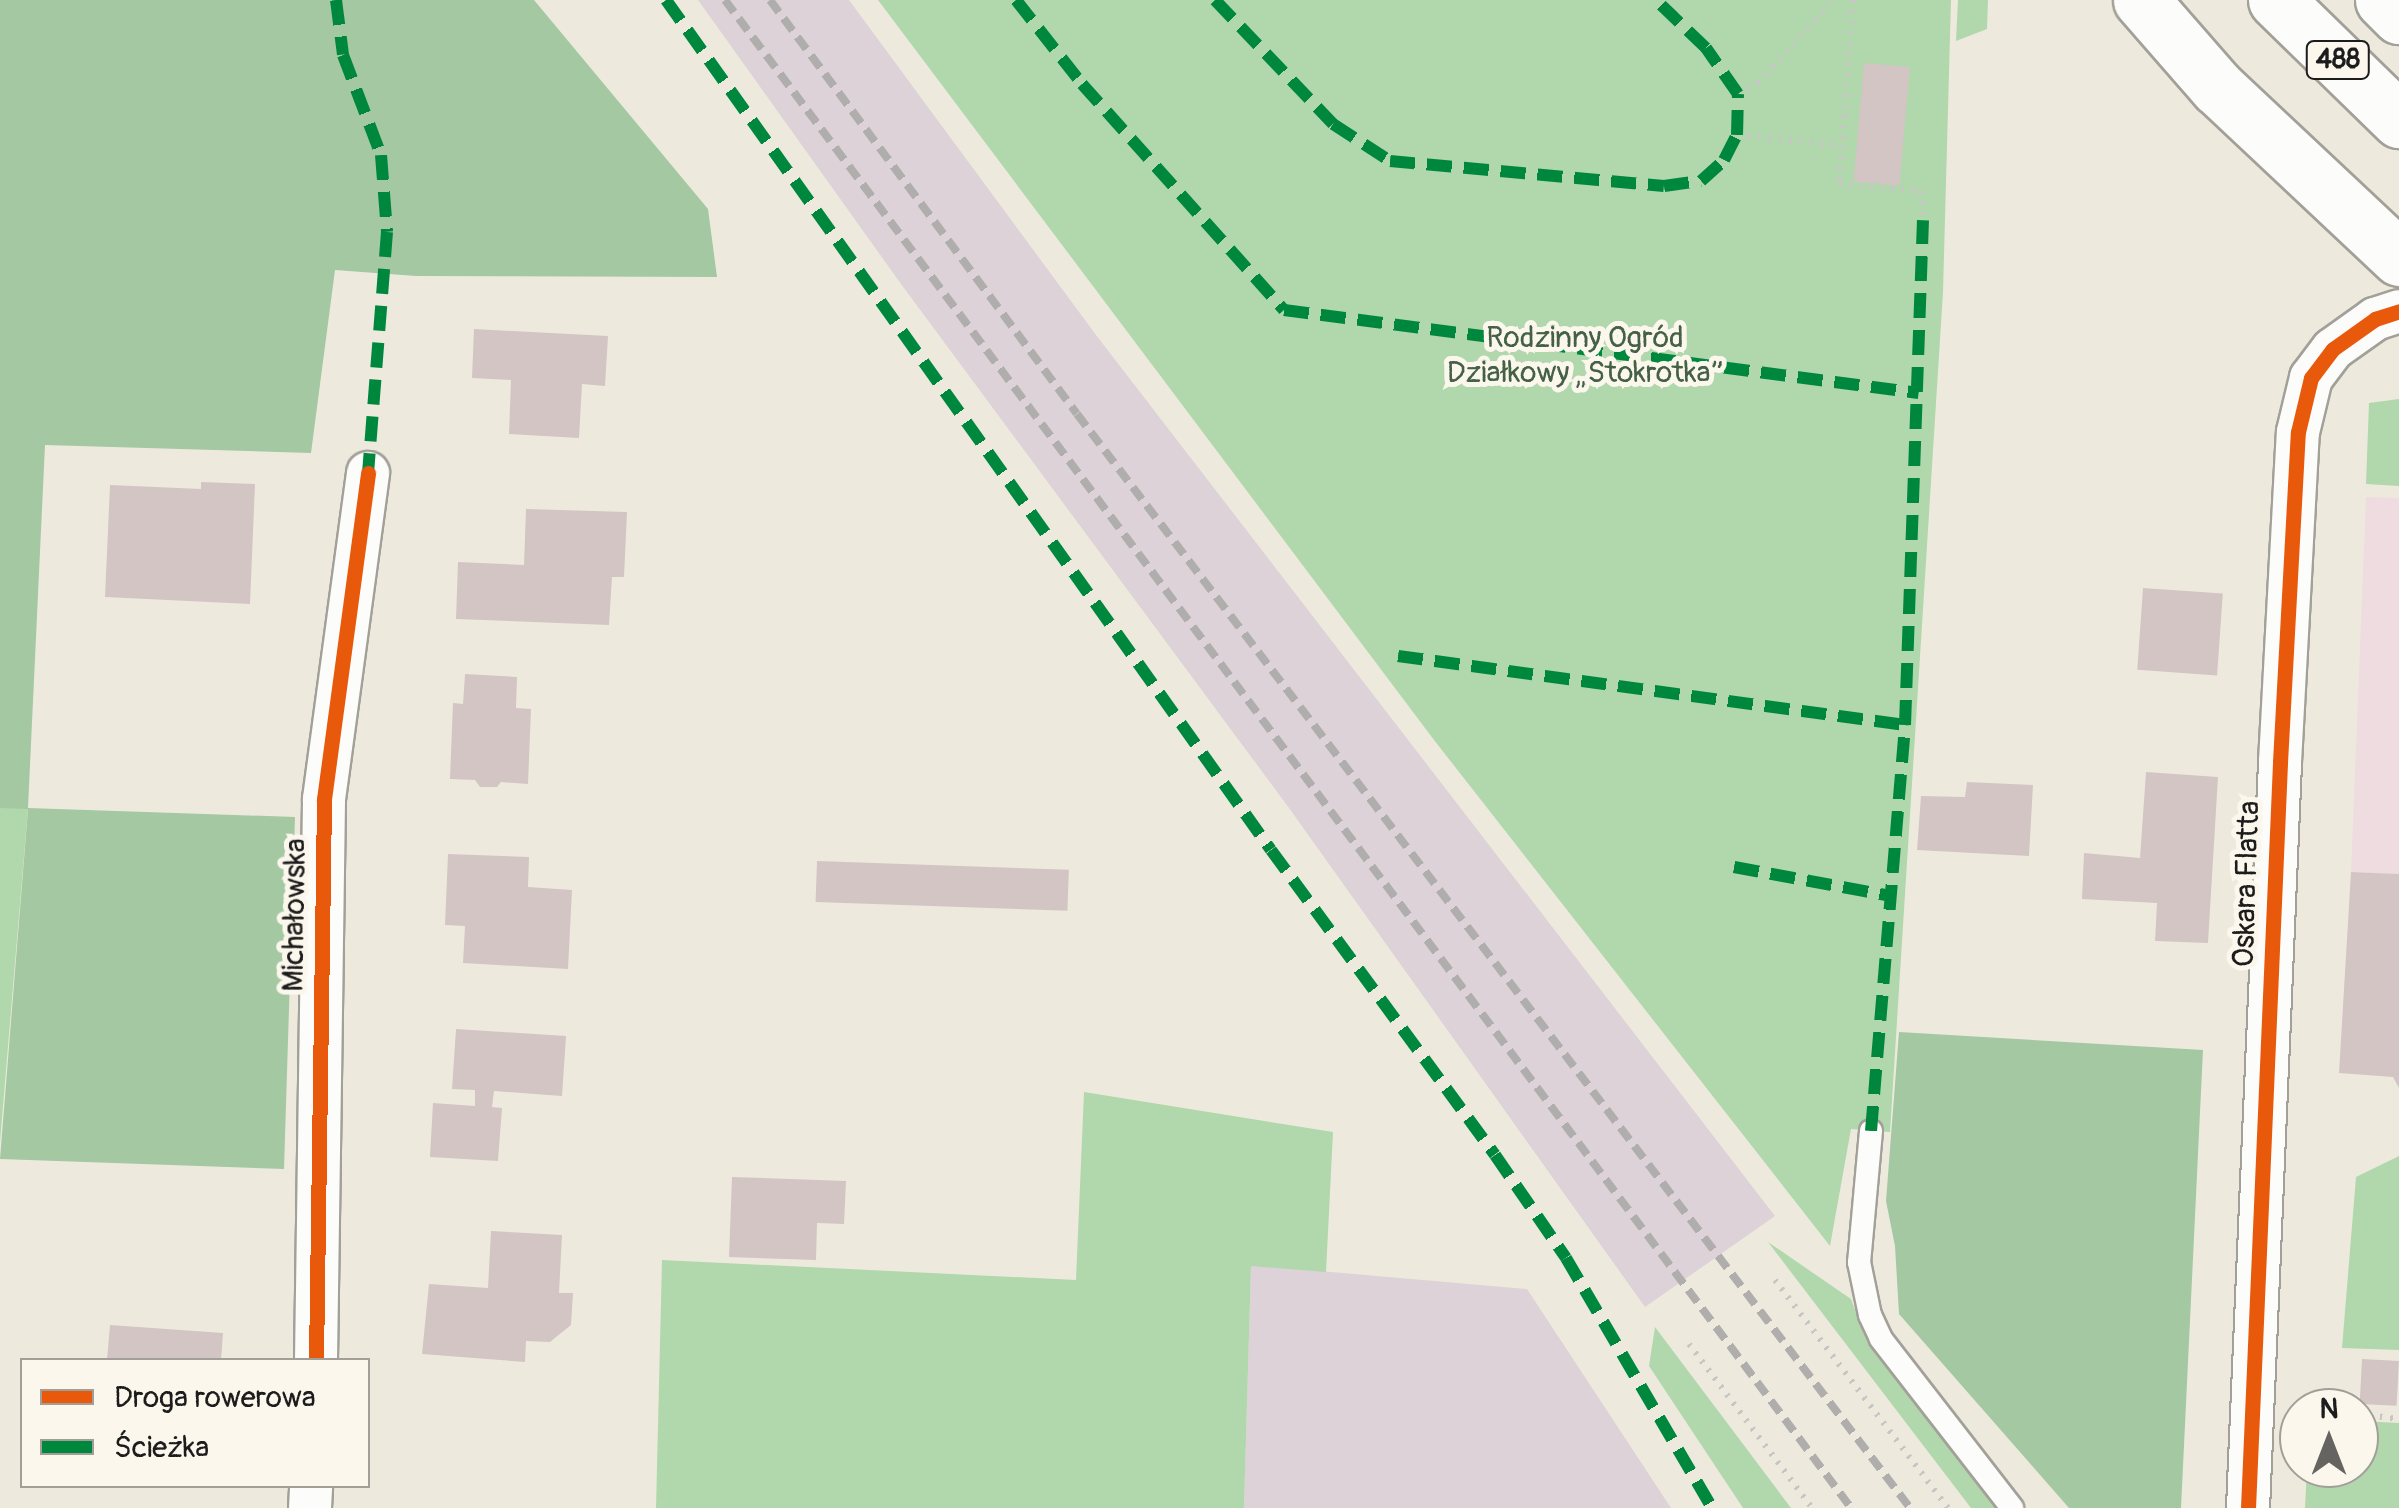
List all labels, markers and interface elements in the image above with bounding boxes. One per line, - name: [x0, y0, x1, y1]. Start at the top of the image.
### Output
- road number: 488: [2306, 37, 2370, 83]
- park label: Rodzinny Ogród Działkowy „Stokrotka”: [1447, 320, 1723, 390]
- street label: Oskara Flatta: [2226, 800, 2268, 968]
- street label: Michałowska: [276, 838, 314, 992]
- legend: [20, 1358, 370, 1488]
- text: Droga rowerowa: [114, 1379, 316, 1416]
- north arrow: [2279, 1388, 2379, 1488]
- text: N: [2320, 1392, 2338, 1427]
- text: Ścieżka: [114, 1429, 209, 1466]

